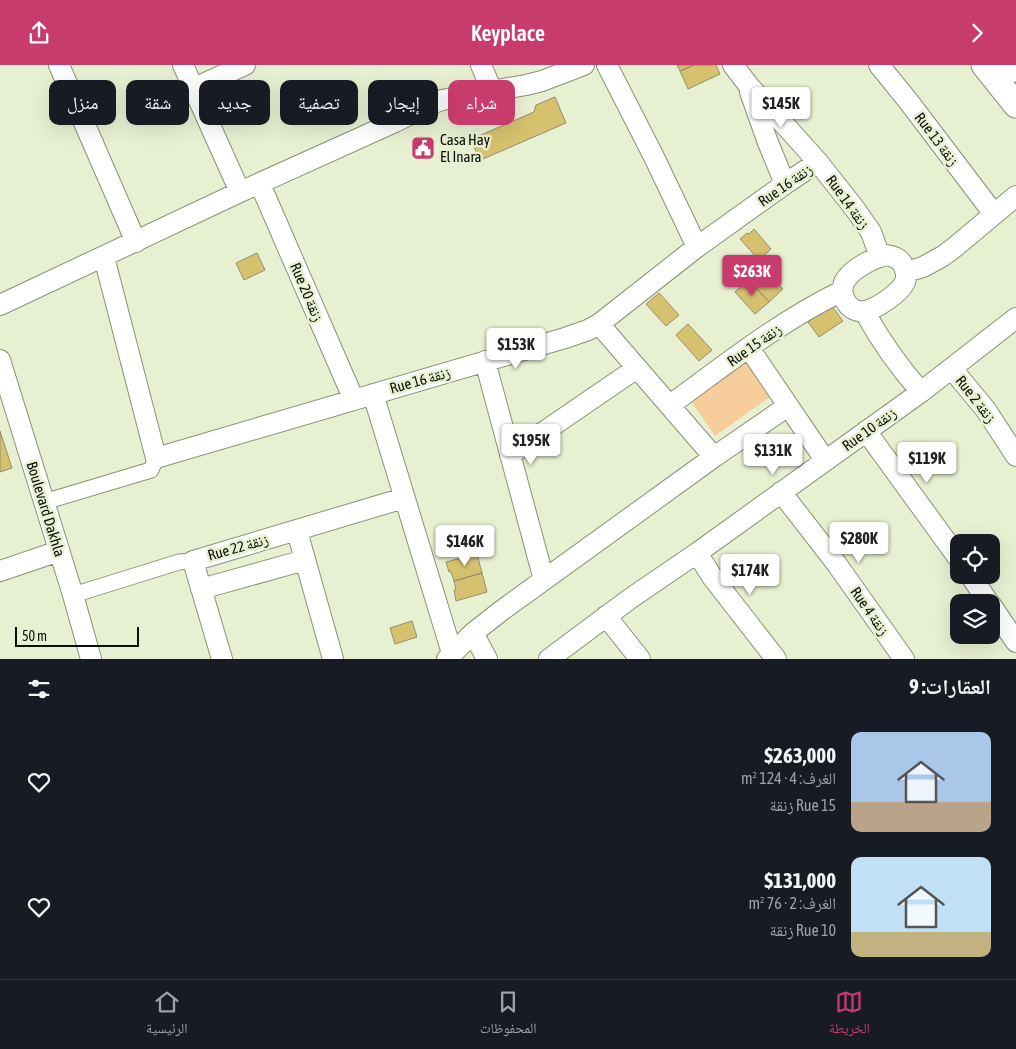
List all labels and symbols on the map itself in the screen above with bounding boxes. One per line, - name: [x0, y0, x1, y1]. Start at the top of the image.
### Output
- pin: $145K: [746, 87, 816, 129]
- street label: Rue 13 زنقة: [911, 109, 963, 170]
- place label: Casa Hay El Inara: [440, 131, 490, 165]
- public building icon: Casa Hay El Inara: [410, 135, 436, 161]
- street label: Rue 16 زنقة: [755, 160, 816, 211]
- street label: Rue 14 زنقة: [822, 172, 873, 233]
- pin: $263K: [717, 255, 787, 297]
- street label: Rue 20 زنقة: [286, 260, 327, 325]
- street label: Rue 15 زنقة: [724, 320, 785, 371]
- pin: $153K: [481, 327, 551, 370]
- street label: Rue 16 زنقة: [388, 363, 453, 398]
- street label: Rue 2 زنقة: [952, 372, 1000, 427]
- street label: Rue 10 زنقة: [839, 404, 900, 455]
- pin: $195K: [496, 423, 566, 466]
- pin: $131K: [738, 433, 808, 476]
- pin: $119K: [892, 441, 962, 484]
- street label: Boulevard Dakhla: [23, 459, 69, 559]
- pin: $280K: [824, 521, 894, 564]
- pin: $146K: [430, 525, 500, 567]
- street label: Rue 22 زنقة: [206, 530, 271, 565]
- pin: $174K: [715, 553, 785, 596]
- street label: Rue 4 زنقة: [846, 584, 893, 639]
- scale bar: [15, 624, 139, 647]

